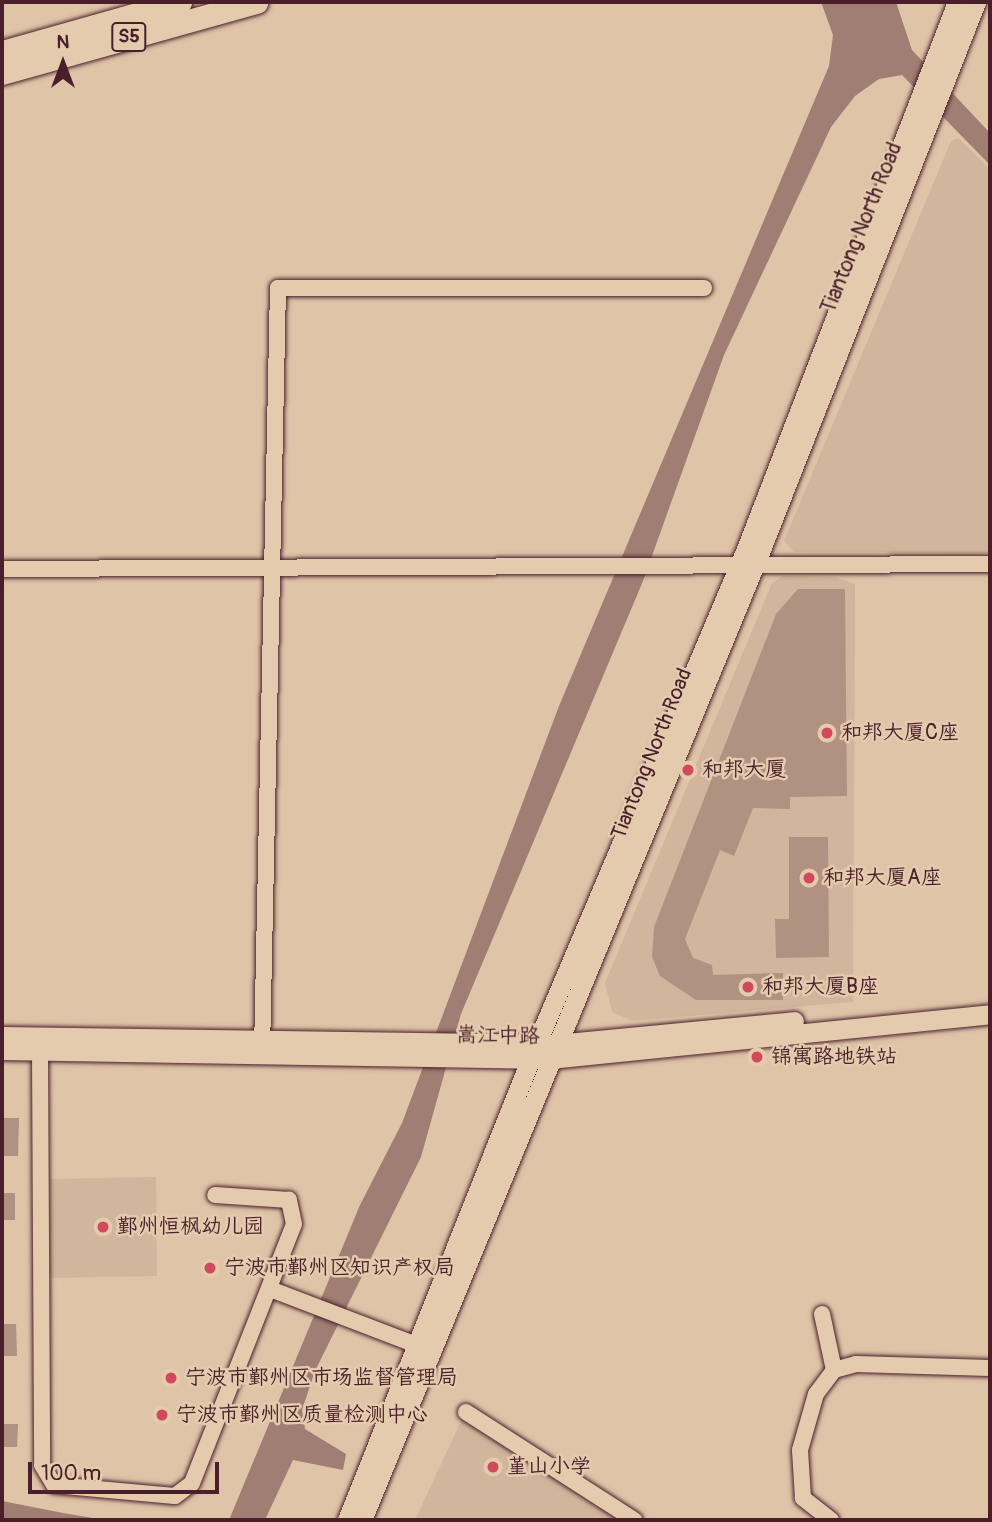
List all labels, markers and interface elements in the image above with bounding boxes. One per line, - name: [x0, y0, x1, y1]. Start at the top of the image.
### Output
- road number: S5: [110, 22, 148, 52]
- north arrow: [28, 28, 98, 98]
- text: N: [57, 30, 69, 54]
- street label: Tiantong North Road: [816, 139, 908, 317]
- street label: Tiantong North Road: [606, 665, 698, 843]
- place label: 和邦大厦C座: [841, 720, 959, 746]
- marker: 和邦大厦C座: [819, 725, 835, 741]
- place label: 和邦大厦: [702, 757, 786, 783]
- marker: 和邦大厦: [680, 762, 696, 778]
- place label: 和邦大厦A座: [823, 865, 942, 891]
- marker: 和邦大厦A座: [801, 870, 817, 886]
- place label: 和邦大厦B座: [762, 974, 879, 1000]
- marker: 和邦大厦B座: [740, 979, 756, 995]
- street label: 嵩江中路: [456, 1023, 540, 1049]
- place label: 锦寓路地铁站: [771, 1044, 897, 1070]
- marker: 锦寓路地铁站: [749, 1049, 765, 1065]
- place label: 鄞州恒枫幼儿园: [117, 1214, 264, 1240]
- marker: 鄞州恒枫幼儿园: [95, 1219, 111, 1235]
- place label: 宁波市鄞州区知识产权局: [224, 1255, 455, 1281]
- marker: 宁波市鄞州区知识产权局: [202, 1260, 218, 1276]
- place label: 宁波市鄞州区市场监督管理局: [185, 1365, 458, 1391]
- marker: 宁波市鄞州区市场监督管理局: [163, 1370, 179, 1386]
- place label: 宁波市鄞州区质量检测中心: [176, 1402, 428, 1428]
- marker: 宁波市鄞州区质量检测中心: [154, 1407, 170, 1423]
- scale bar: [32, 1448, 222, 1492]
- place label: 堇山小学: [507, 1454, 591, 1480]
- marker: 堇山小学: [485, 1459, 501, 1475]
- text: 100 m: [41, 1460, 101, 1487]

